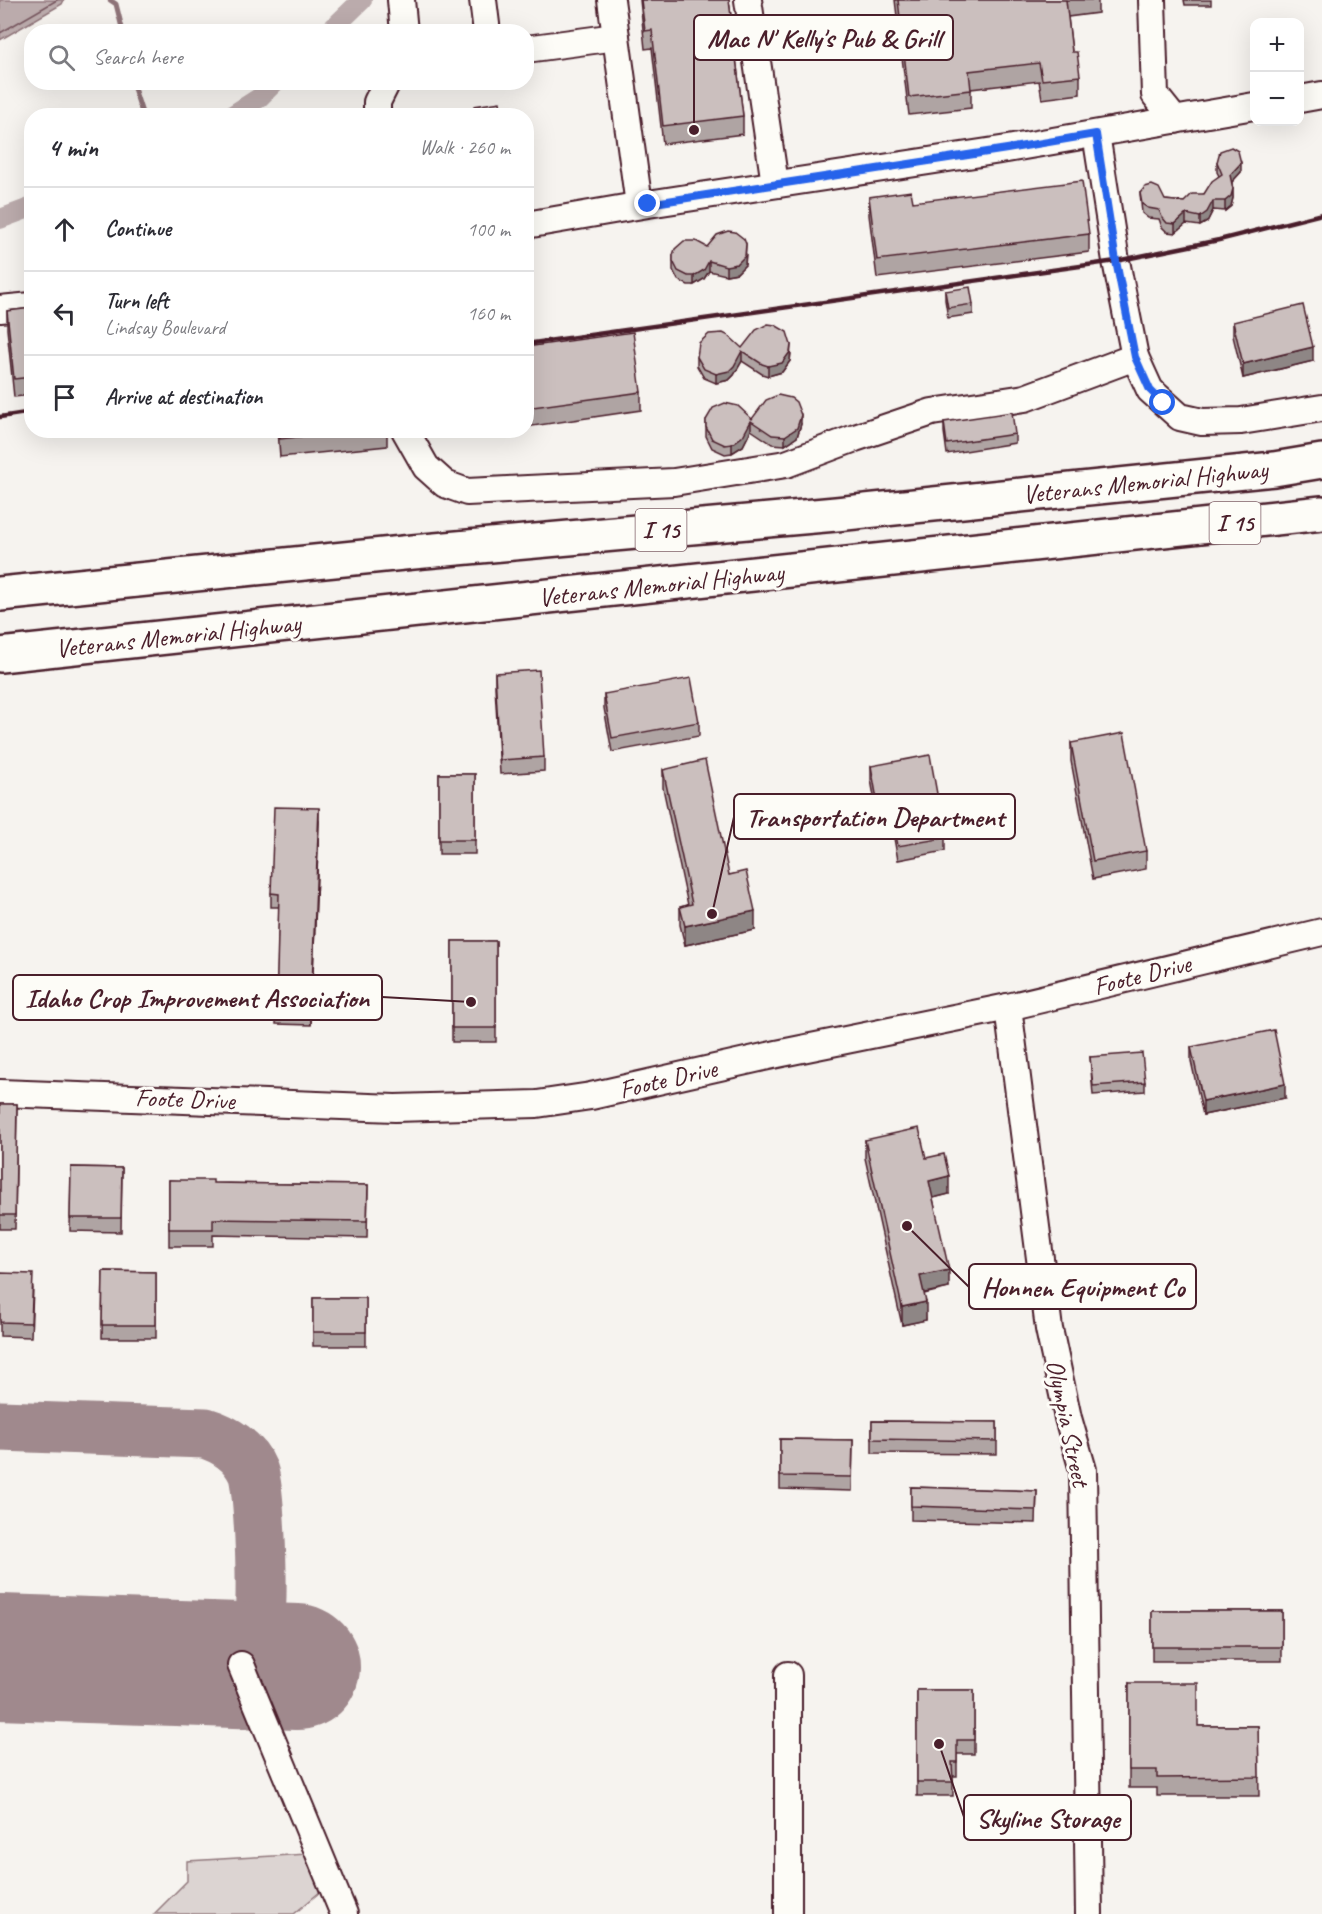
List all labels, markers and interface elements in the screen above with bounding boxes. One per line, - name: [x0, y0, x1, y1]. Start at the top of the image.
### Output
- callout: Mac N' Kelly's Pub & Grill: [694, 15, 953, 60]
- map controls: [1250, 18, 1304, 126]
- button: +: [1250, 18, 1304, 72]
- text: Mac N' Kelly's Pub & Grill: [707, 21, 946, 55]
- search box: [24, 24, 534, 90]
- icon: search: [45, 41, 78, 74]
- text: Search here: [93, 43, 183, 71]
- button: −: [1250, 72, 1304, 126]
- text: 4 min: [48, 131, 98, 164]
- text: Walk · 260 m: [420, 135, 510, 160]
- route end: [634, 190, 660, 216]
- icon: ahead: [48, 213, 81, 246]
- text: Continue: [105, 215, 171, 243]
- text: 100 m: [467, 217, 510, 242]
- text: Turn left: [105, 287, 169, 315]
- icon: left: [48, 297, 81, 330]
- text: 160 m: [467, 301, 510, 326]
- text: Lindsay Boulevard: [105, 315, 225, 340]
- icon: arrive: [48, 381, 81, 414]
- text: Arrive at destination: [105, 383, 262, 411]
- route start: [1149, 389, 1175, 415]
- street label: Veterans Memorial Highway: [1021, 452, 1271, 511]
- road number: I 15: [1210, 502, 1260, 544]
- road number: I 15: [636, 509, 686, 551]
- street label: Veterans Memorial Highway: [537, 555, 787, 614]
- street label: Veterans Memorial Highway: [54, 606, 304, 665]
- callout: Transportation Department: [734, 794, 1015, 839]
- text: Transportation Department: [746, 800, 1007, 834]
- street label: Foote Drive: [1090, 947, 1196, 1003]
- callout: Idaho Crop Improvement Association: [13, 975, 382, 1020]
- text: Idaho Crop Improvement Association: [25, 981, 371, 1015]
- street label: Foote Drive: [616, 1051, 722, 1106]
- street label: Foote Drive: [135, 1081, 237, 1117]
- callout: Honnen Equipment Co: [969, 1264, 1196, 1309]
- text: Honnen Equipment Co: [982, 1270, 1187, 1304]
- street label: Olympia Street: [1038, 1357, 1098, 1492]
- callout: Skyline Storage: [964, 1795, 1131, 1840]
- text: Skyline Storage: [976, 1801, 1122, 1835]

